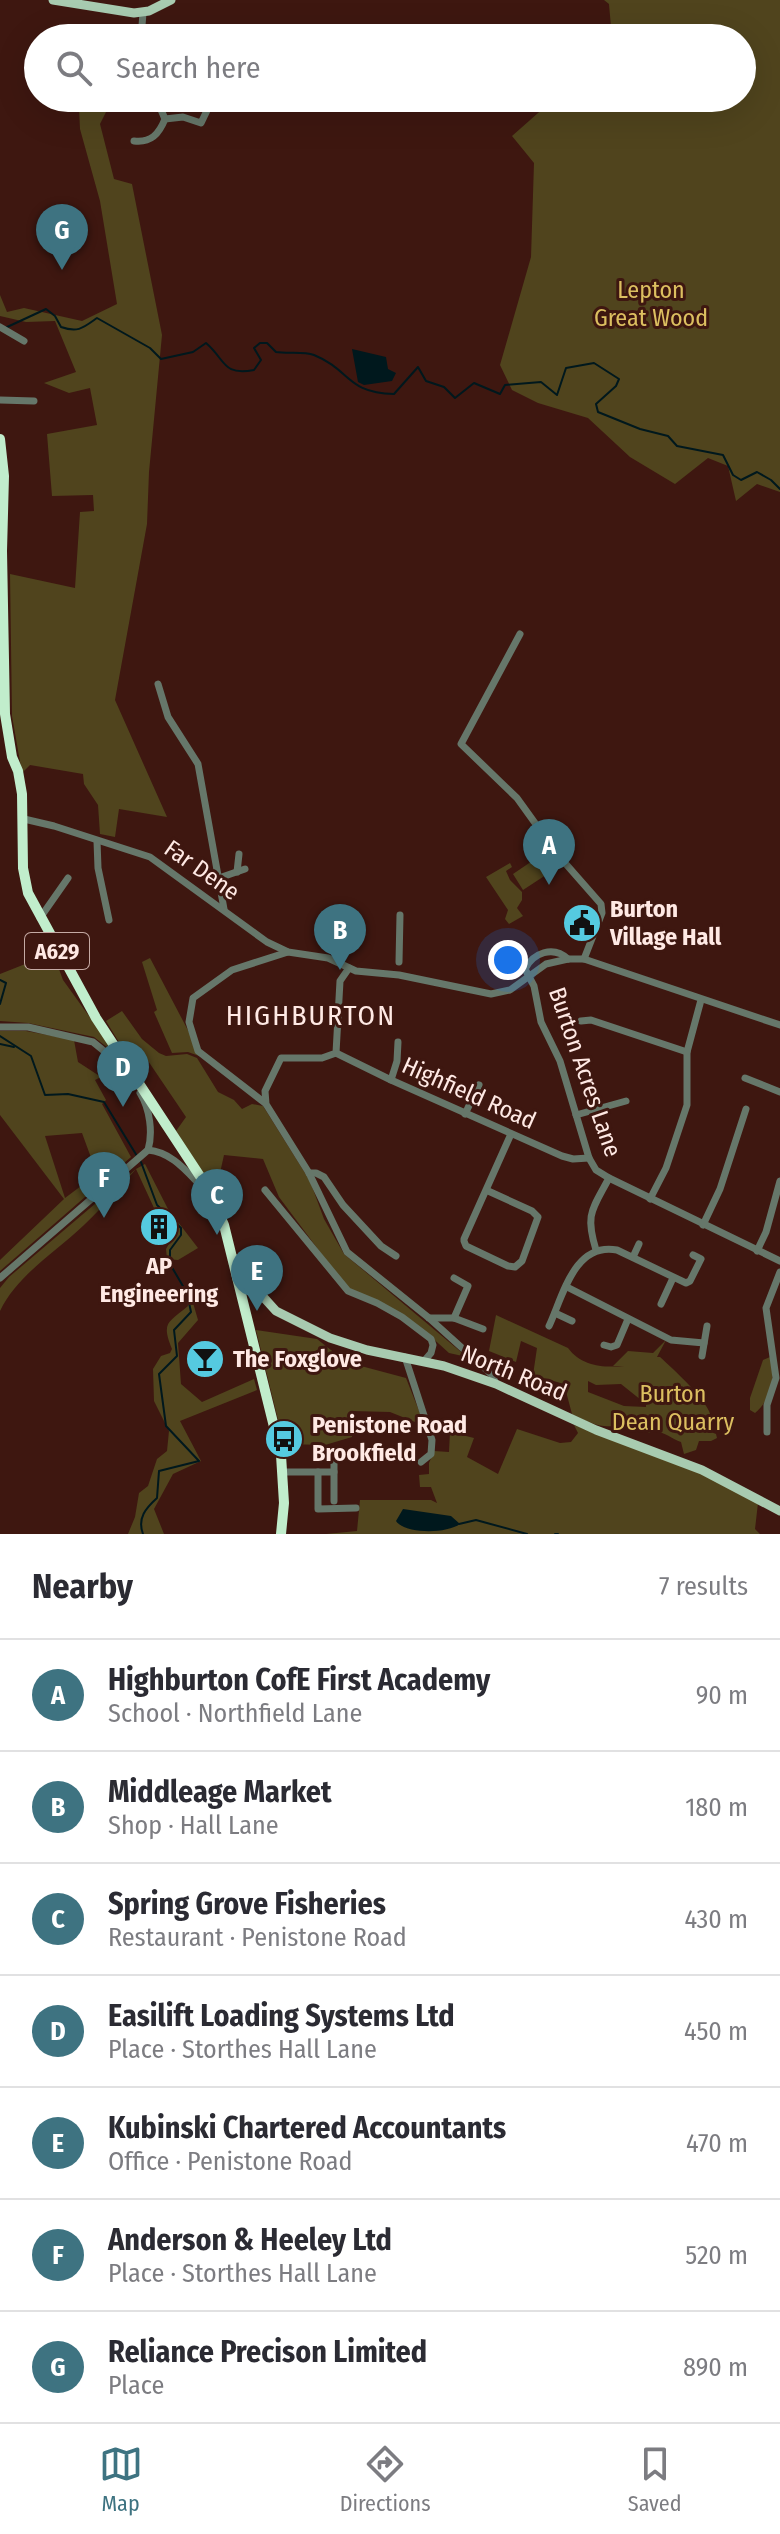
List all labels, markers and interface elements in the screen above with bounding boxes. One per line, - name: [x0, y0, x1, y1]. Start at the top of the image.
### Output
- search box: [24, 24, 756, 112]
- icon: search: [52, 46, 96, 90]
- text: Search here: [116, 50, 261, 86]
- pin: G: [36, 204, 88, 270]
- park label: Lepton Great Wood: [594, 276, 708, 332]
- pin: A: [523, 819, 575, 885]
- street label: Far Dene: [159, 834, 245, 906]
- place label: Burton Village Hall: [609, 895, 722, 951]
- public building icon: Burton Village Hall: [561, 902, 603, 944]
- pin: B: [314, 904, 366, 970]
- road number: A629: [25, 933, 89, 969]
- your location: [488, 940, 528, 980]
- street label: Burton Acres Lane: [543, 984, 627, 1160]
- district label: HIGHBURTON: [226, 999, 396, 1032]
- pin: D: [97, 1041, 149, 1107]
- street label: Highfield Road: [398, 1051, 540, 1135]
- pin: F: [78, 1152, 130, 1218]
- pin: C: [191, 1169, 243, 1235]
- building icon: AP Engineering: [138, 1206, 180, 1248]
- pin: E: [231, 1245, 283, 1311]
- place label: AP Engineering: [100, 1252, 218, 1308]
- bar icon: The Foxglove: [184, 1338, 226, 1380]
- street label: North Road: [457, 1339, 571, 1407]
- place label: The Foxglove: [233, 1345, 362, 1373]
- park label: Burton Dean Quarry: [612, 1380, 735, 1436]
- place label: Penistone Road Brookfield: [312, 1411, 467, 1467]
- bus stop icon: Penistone Road Brookfield: [263, 1418, 305, 1460]
- text: Nearby: [32, 1566, 133, 1607]
- text: 7 results: [659, 1571, 748, 1602]
- text: Highburton CofE First Academy: [108, 1662, 490, 1698]
- text: A: [51, 1680, 65, 1711]
- text: 90 m: [696, 1680, 748, 1711]
- text: School · Northfield Lane: [108, 1698, 362, 1729]
- text: Middleage Market: [108, 1774, 332, 1810]
- text: B: [51, 1792, 65, 1823]
- text: 180 m: [685, 1792, 748, 1823]
- text: Shop · Hall Lane: [108, 1810, 279, 1841]
- text: Spring Grove Fisheries: [108, 1886, 386, 1922]
- text: C: [51, 1904, 65, 1935]
- text: 430 m: [684, 1904, 748, 1935]
- text: Restaurant · Penistone Road: [108, 1922, 407, 1953]
- text: Easilift Loading Systems Ltd: [108, 1998, 455, 2034]
- text: D: [50, 2016, 66, 2047]
- text: 450 m: [684, 2016, 748, 2047]
- text: Place · Storthes Hall Lane: [108, 2034, 377, 2065]
- text: Kubinski Chartered Accountants: [108, 2110, 506, 2146]
- text: E: [52, 2128, 64, 2159]
- text: 470 m: [686, 2128, 748, 2159]
- text: Office · Penistone Road: [108, 2146, 352, 2177]
- text: Anderson & Heeley Ltd: [108, 2222, 392, 2258]
- text: F: [52, 2240, 64, 2271]
- text: 520 m: [685, 2240, 748, 2271]
- text: Place · Storthes Hall Lane: [108, 2258, 377, 2289]
- text: Reliance Precison Limited: [108, 2334, 427, 2370]
- text: G: [50, 2352, 66, 2383]
- text: 890 m: [683, 2352, 748, 2383]
- text: Place: [108, 2370, 164, 2401]
- tab: Map: [99, 2442, 143, 2517]
- tab: Directions: [340, 2442, 431, 2517]
- tab: Saved: [628, 2442, 681, 2517]

